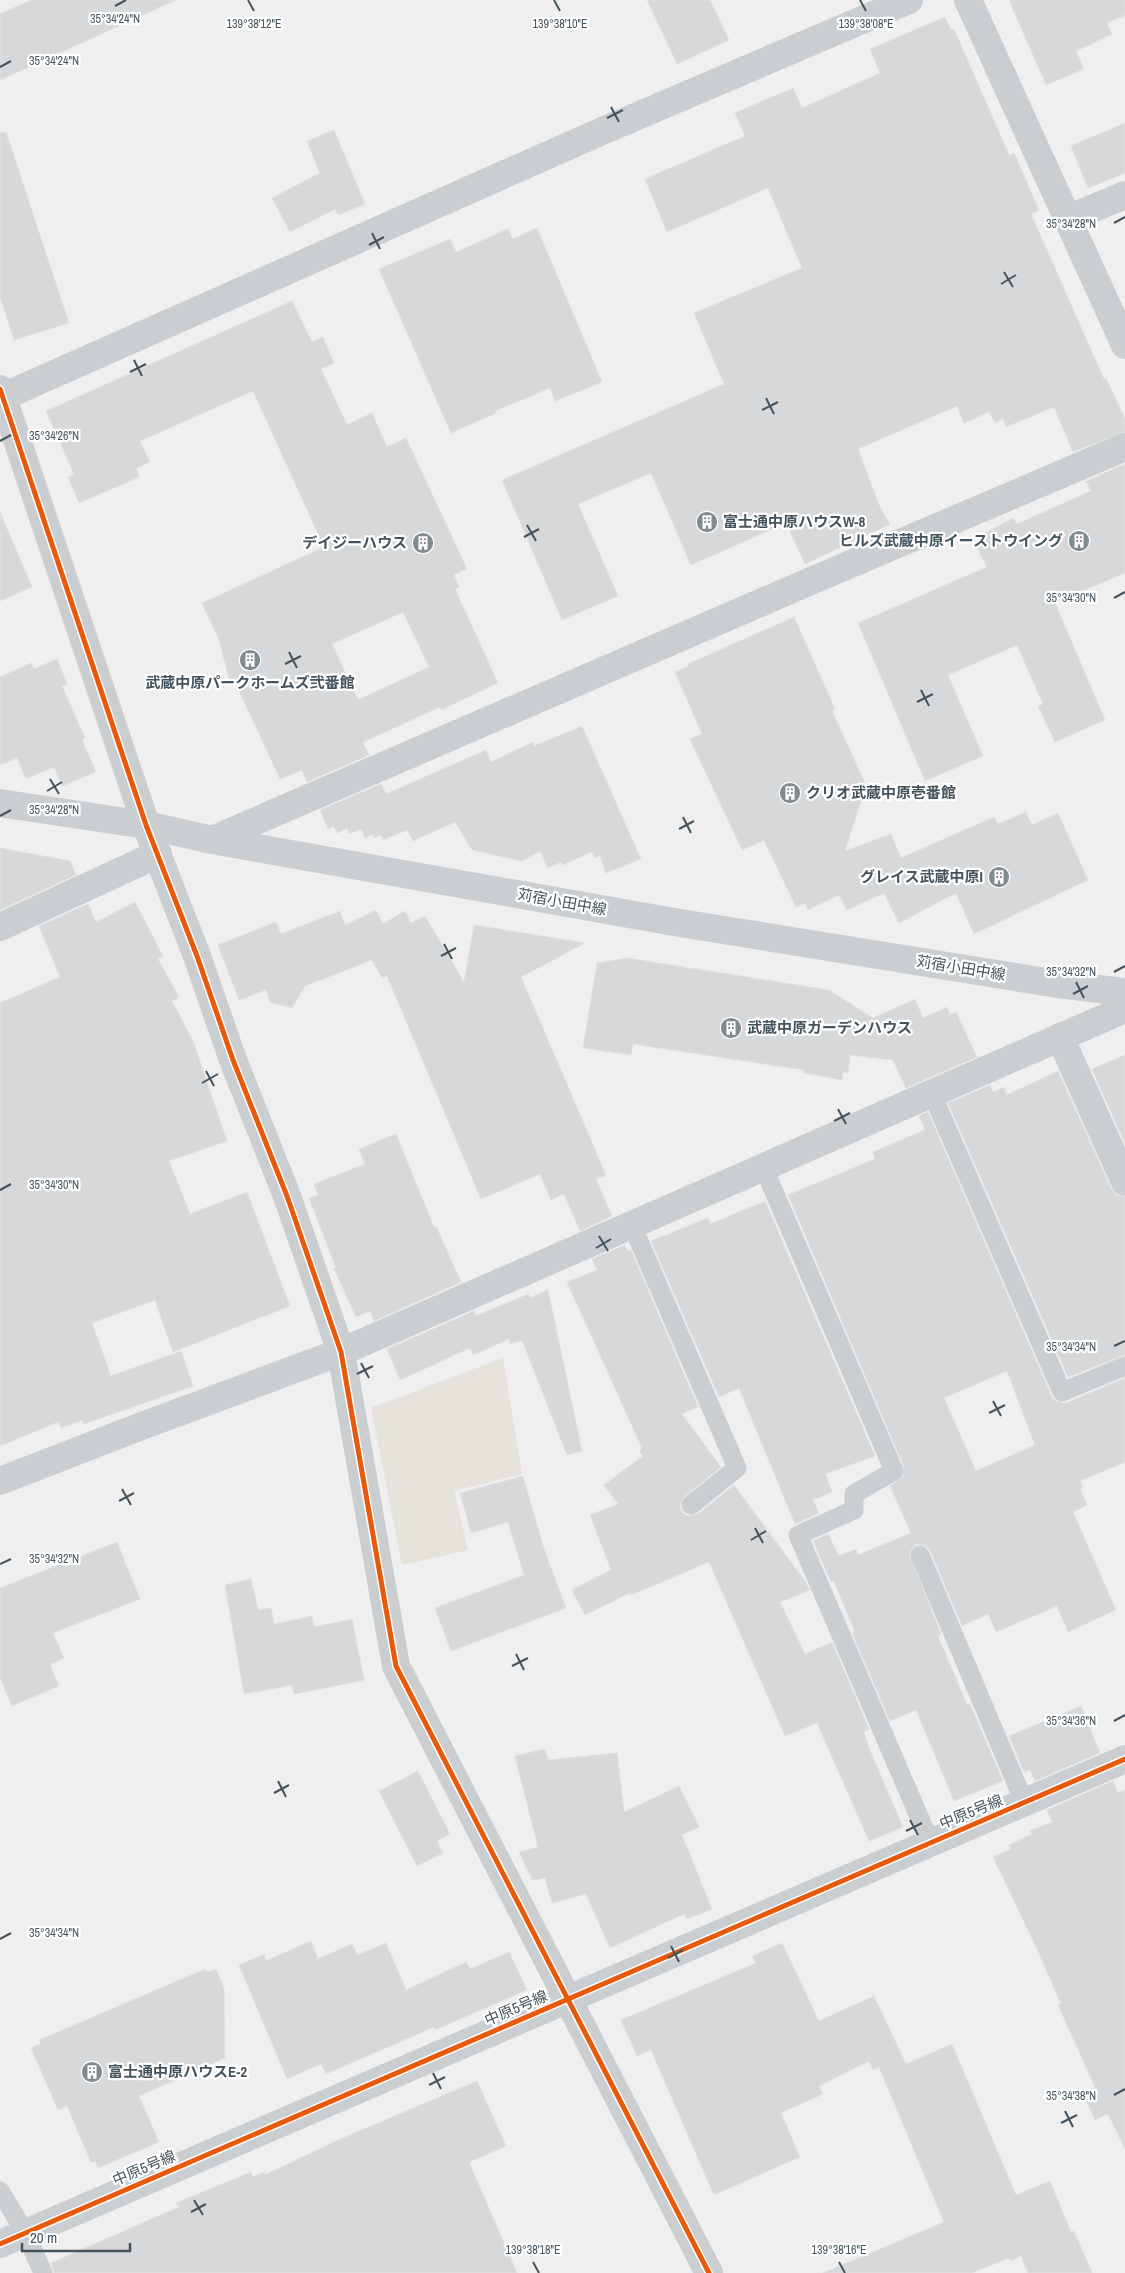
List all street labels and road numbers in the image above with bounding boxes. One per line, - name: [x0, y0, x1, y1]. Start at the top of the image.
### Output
- street label: 苅宿小田中線: [516, 883, 608, 920]
- street label: 苅宿小田中線: [915, 950, 1007, 985]
- street label: 中原5号線: [936, 1789, 1006, 1834]
- street label: 中原5号線: [481, 1985, 551, 2030]
- street label: 中原5号線: [109, 2145, 179, 2190]

